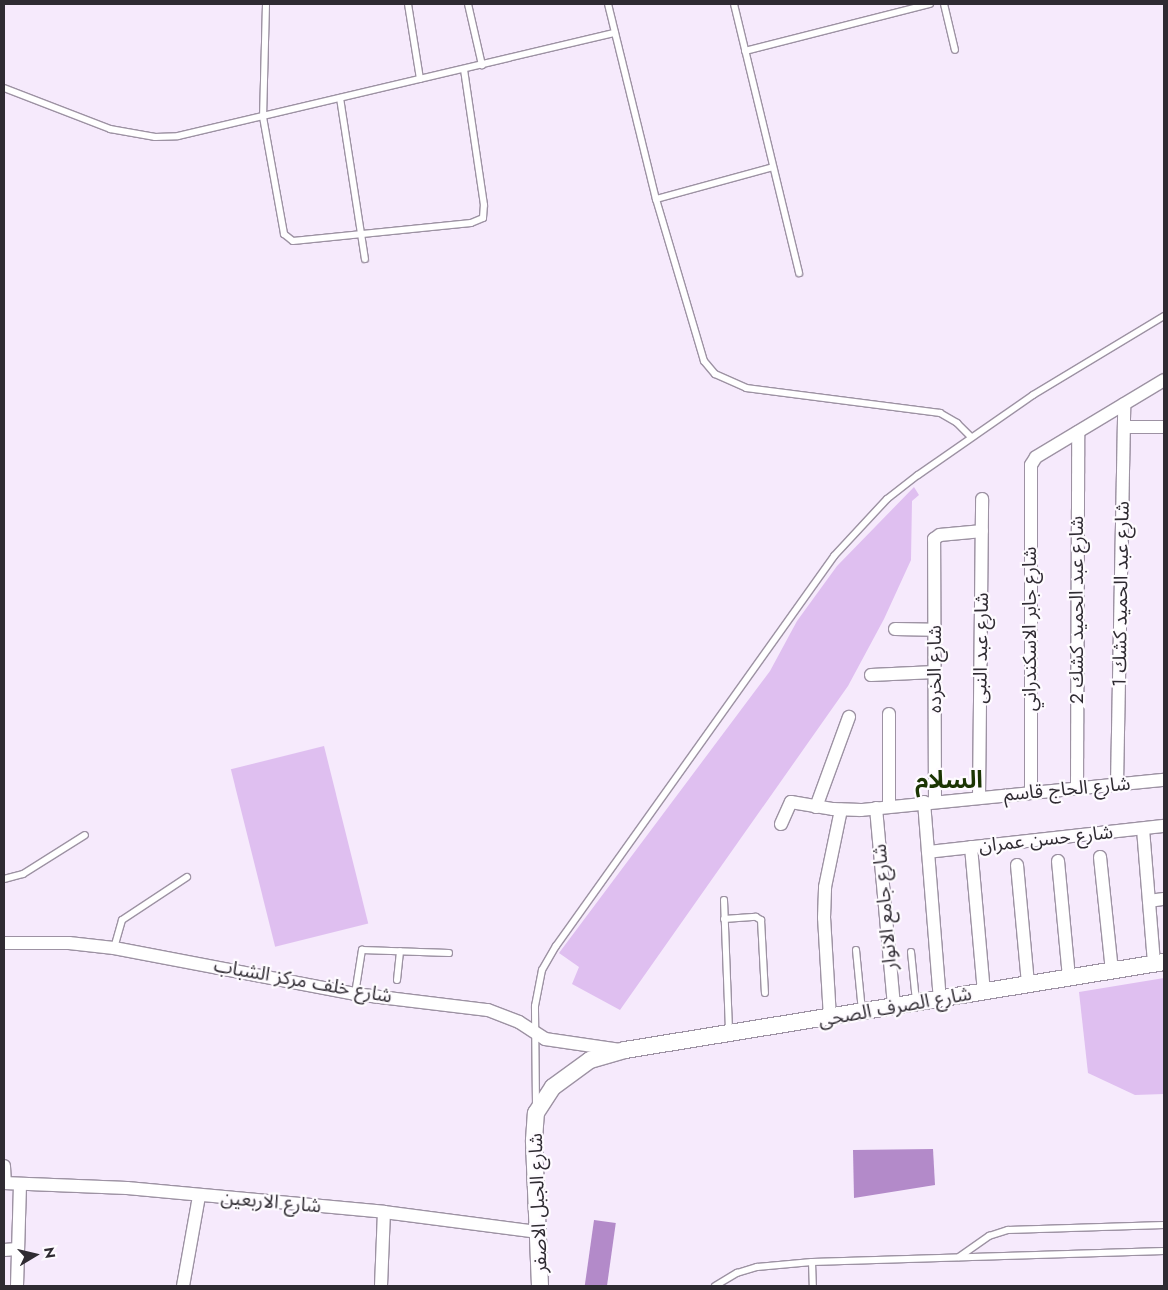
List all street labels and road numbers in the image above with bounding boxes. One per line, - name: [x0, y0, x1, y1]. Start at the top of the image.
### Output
- street label: شارع عبد الحميد كشك 1: [1108, 501, 1134, 687]
- street label: شارع عبد الحميد كشك 2: [1066, 516, 1088, 704]
- street label: شارع جابر الاسكندراني: [1019, 547, 1041, 711]
- street label: شارع عبد النبى: [969, 592, 993, 704]
- street label: شارع الخرده: [924, 625, 946, 713]
- street label: شارع الحاج قاسم: [1003, 772, 1131, 806]
- street label: شارع حسن عمران: [978, 821, 1114, 857]
- street label: شارع جامع الانوار: [868, 843, 902, 971]
- street label: شارع خلف مركز الشباب: [212, 954, 394, 1008]
- street label: شارع الصرف الصحى: [817, 982, 973, 1032]
- street label: شارع الجبل الاصفر: [524, 1133, 552, 1273]
- street label: شارع الاربعين: [220, 1186, 322, 1218]

